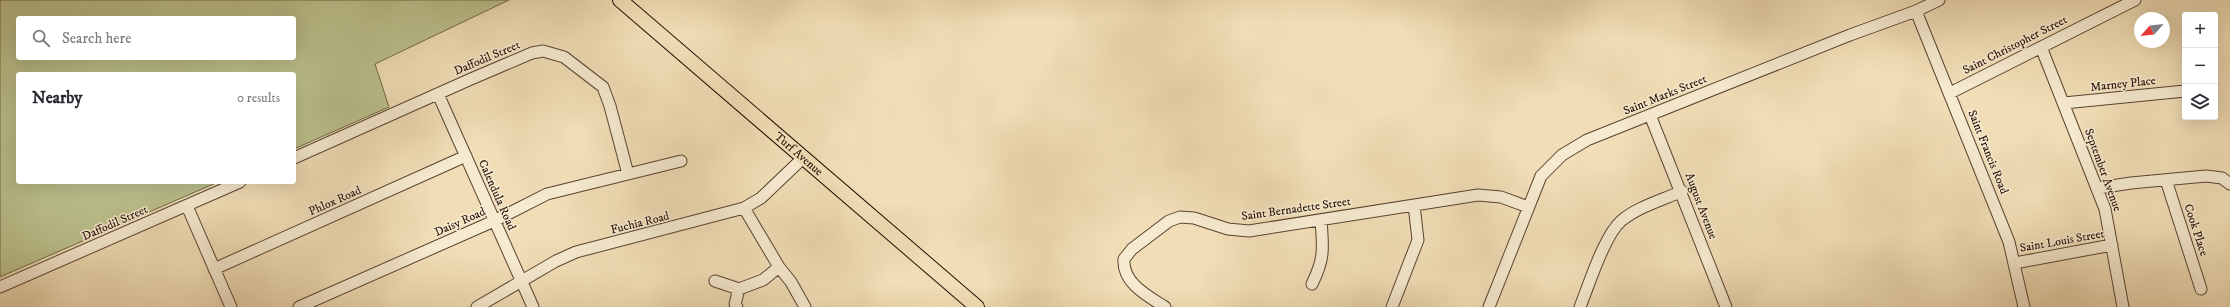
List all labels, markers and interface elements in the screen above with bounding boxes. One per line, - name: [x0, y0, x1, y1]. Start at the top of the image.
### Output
- street label: Saint Christopher Street: [1960, 12, 2070, 78]
- north arrow: [2134, 12, 2170, 48]
- map controls: [2182, 12, 2218, 120]
- button: +: [2182, 12, 2218, 48]
- search box: [16, 16, 296, 60]
- icon: search: [30, 27, 52, 49]
- text: Search here: [62, 29, 131, 48]
- street label: Daffodil Street: [452, 37, 522, 79]
- button: −: [2182, 48, 2218, 84]
- street label: Saint Marks Street: [1621, 71, 1709, 119]
- street label: Marney Place: [2090, 73, 2157, 95]
- button: layers: [2182, 84, 2218, 120]
- text: Nearby: [32, 87, 82, 109]
- text: 0 results: [237, 90, 280, 106]
- street label: Saint Francis Road: [1964, 108, 2012, 196]
- street label: September Avenue: [2081, 126, 2125, 214]
- street label: Turf Avenue: [771, 129, 826, 179]
- street label: Calendula Road: [475, 157, 519, 233]
- street label: August Avenue: [1681, 171, 1721, 241]
- street label: Phlox Road: [306, 183, 364, 219]
- street label: Saint Bernadette Street: [1240, 194, 1352, 224]
- street label: Daffodil Street: [80, 202, 150, 244]
- street label: Cook Place: [2181, 202, 2211, 258]
- street label: Daisy Road: [432, 204, 488, 240]
- street label: Fuchia Road: [609, 208, 671, 238]
- street label: Saint Louis Street: [2019, 226, 2106, 256]

